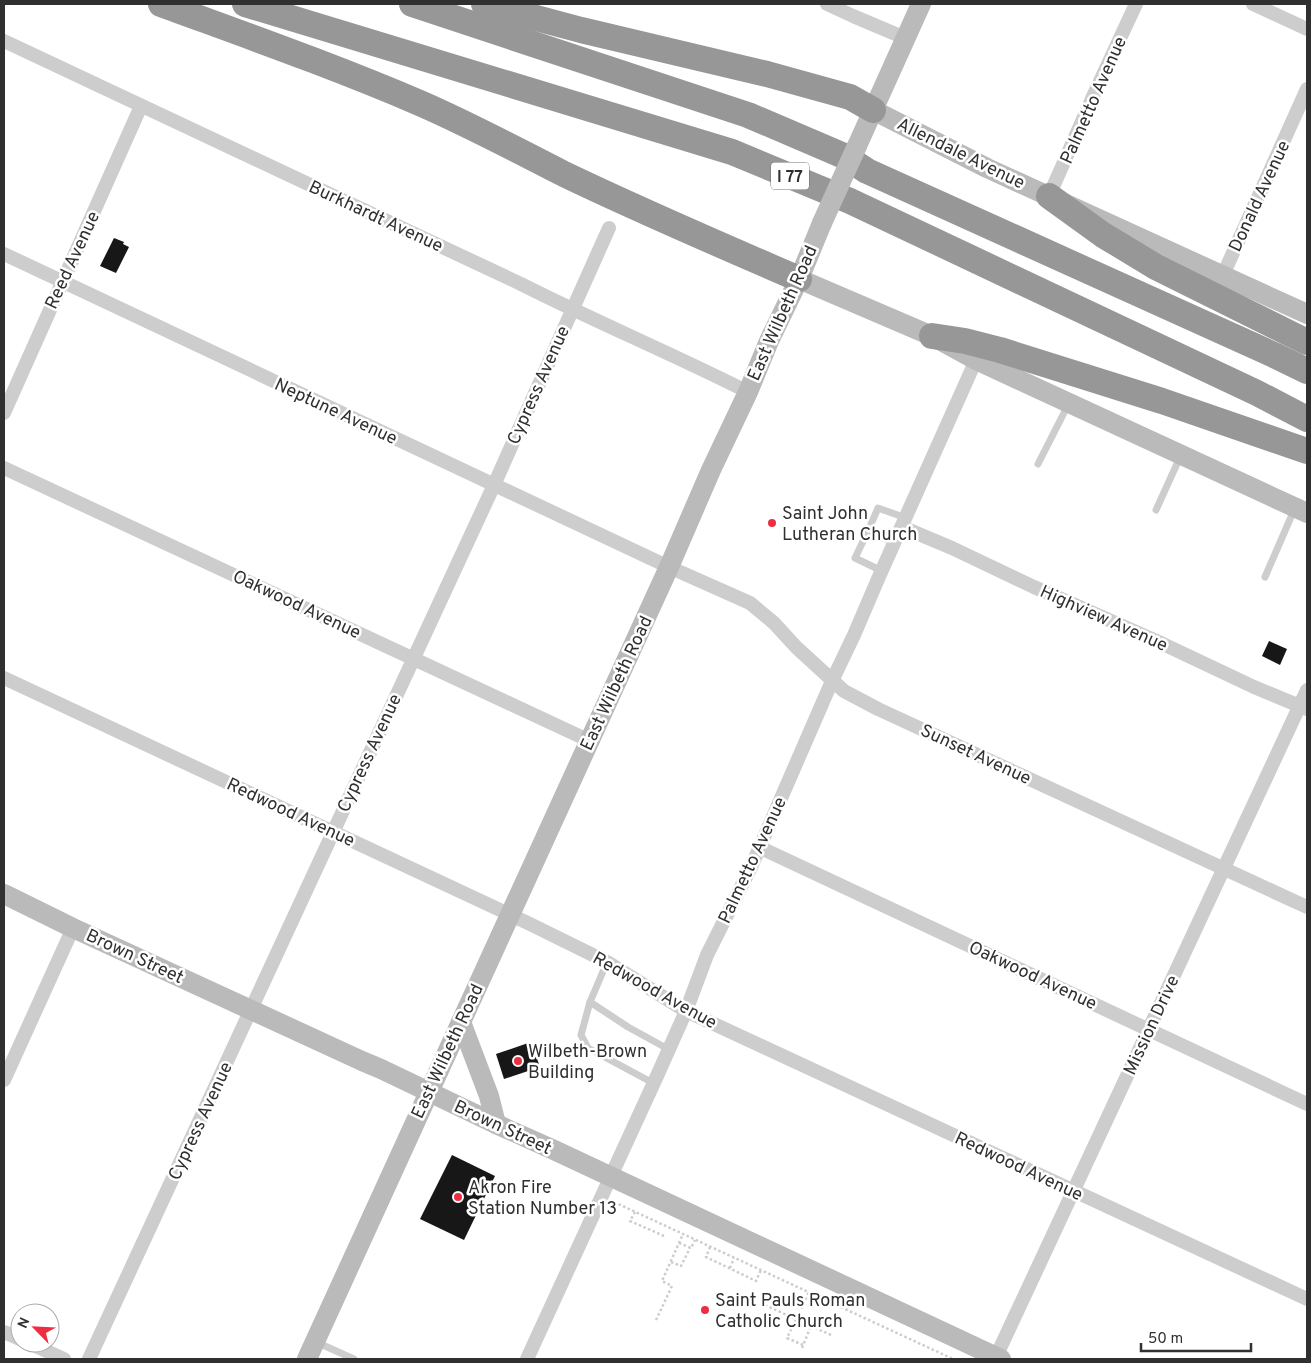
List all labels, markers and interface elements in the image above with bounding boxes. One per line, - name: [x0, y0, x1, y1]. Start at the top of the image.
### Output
- street label: Palmetto Avenue: [1056, 33, 1133, 168]
- street label: Allendale Avenue: [893, 113, 1028, 195]
- street label: Donald Avenue: [1225, 137, 1296, 256]
- road number: I 77: [771, 162, 809, 190]
- street label: Burkhardt Avenue: [305, 176, 446, 259]
- street label: Reed Avenue: [41, 208, 106, 313]
- street label: East Wilbeth Road: [743, 242, 824, 385]
- street label: Cypress Avenue: [503, 323, 576, 449]
- street label: Neptune Avenue: [270, 374, 401, 451]
- place label: Saint John Lutheran Church: [782, 503, 917, 547]
- marker: Saint John Lutheran Church: [766, 517, 778, 529]
- street label: Oakwood Avenue: [229, 566, 364, 645]
- street label: Highview Avenue: [1036, 581, 1171, 658]
- street label: East Wilbeth Road: [576, 613, 659, 755]
- street label: Cypress Avenue: [333, 691, 408, 816]
- street label: Sunset Avenue: [916, 720, 1034, 791]
- street label: Redwood Avenue: [223, 774, 358, 853]
- street label: Palmetto Avenue: [714, 794, 793, 928]
- street label: Brown Street: [82, 925, 187, 990]
- street label: Oakwood Avenue: [965, 937, 1100, 1016]
- street label: Redwood Avenue: [588, 948, 721, 1035]
- street label: Mission Drive: [1119, 972, 1185, 1079]
- street label: East Wilbeth Road: [407, 981, 490, 1123]
- place label: Wilbeth-Brown Building: [528, 1041, 647, 1085]
- marker: Wilbeth-Brown Building: [512, 1055, 524, 1067]
- street label: Cypress Avenue: [164, 1059, 239, 1184]
- street label: Brown Street: [450, 1096, 555, 1161]
- street label: Redwood Avenue: [951, 1128, 1086, 1207]
- place label: Akron Fire Station Number 13: [468, 1177, 617, 1221]
- marker: Akron Fire Station Number 13: [452, 1191, 464, 1203]
- place label: Saint Pauls Roman Catholic Church: [715, 1290, 865, 1334]
- north arrow: [10, 1303, 60, 1353]
- marker: Saint Pauls Roman Catholic Church: [699, 1304, 711, 1316]
- text: N: [15, 1315, 34, 1331]
- scale bar: [1141, 1320, 1251, 1352]
- text: 50 m: [1148, 1330, 1183, 1349]

